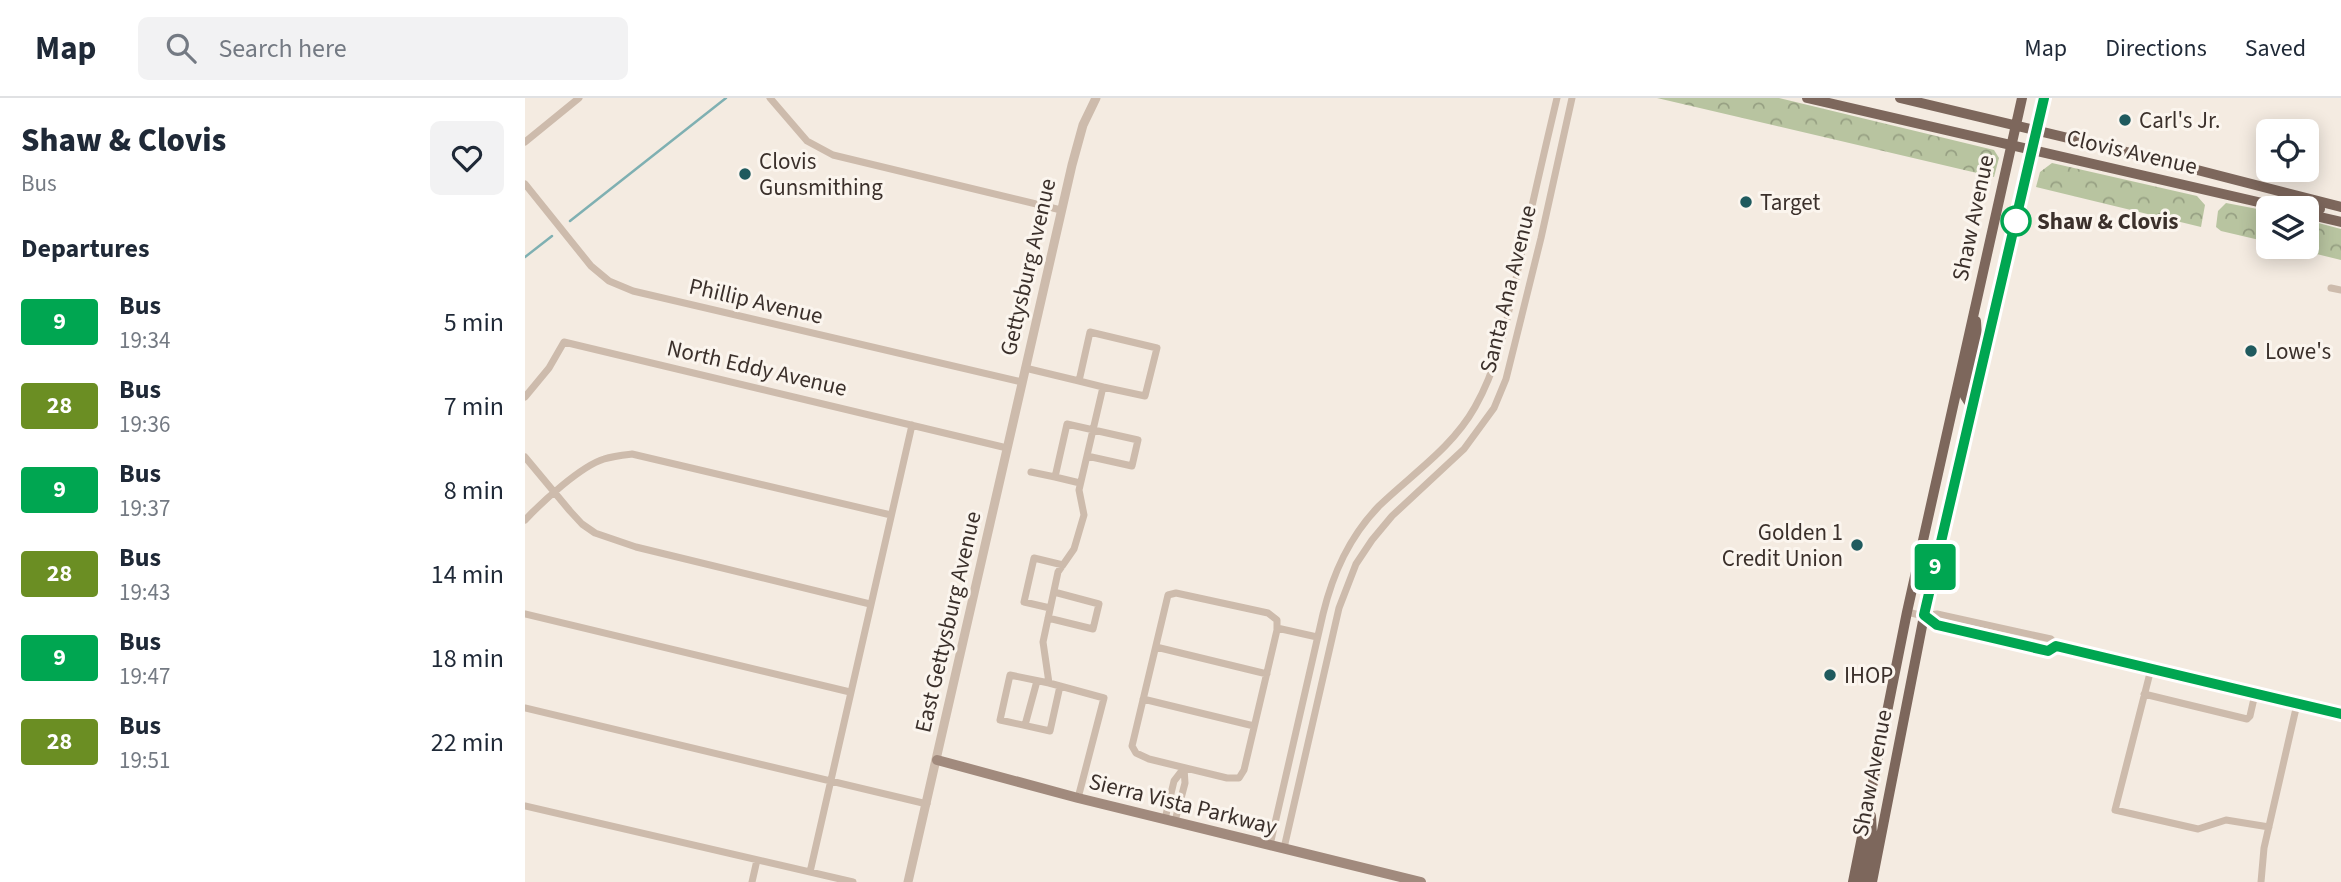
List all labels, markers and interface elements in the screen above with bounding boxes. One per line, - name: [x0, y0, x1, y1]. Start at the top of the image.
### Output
- search box: [138, 17, 628, 80]
- text: Map: [35, 25, 96, 72]
- icon: search: [162, 29, 200, 67]
- text: Search here: [218, 30, 347, 67]
- text: Map: [2024, 31, 2067, 66]
- text: Directions: [2105, 31, 2207, 66]
- text: Saved: [2245, 31, 2306, 66]
- place label: Carl's Jr.: [2139, 104, 2221, 137]
- marker: Carl's Jr.: [2117, 112, 2133, 128]
- text: Shaw & Clovis: [21, 117, 226, 164]
- map controls: [2256, 119, 2319, 259]
- button: locate: [2256, 119, 2319, 182]
- button: heart: [430, 121, 504, 195]
- street label: Clovis Avenue: [2064, 121, 2200, 183]
- place label: Clovis Gunsmithing: [759, 145, 883, 204]
- street label: Shaw Avenue: [1944, 152, 2002, 284]
- marker: Clovis Gunsmithing: [737, 166, 753, 182]
- text: Bus: [21, 167, 57, 200]
- street label: Gettysburg Avenue: [992, 175, 1064, 359]
- place label: Target: [1760, 186, 1820, 219]
- marker: Target: [1738, 194, 1754, 210]
- button: layers: [2256, 196, 2319, 259]
- street label: Santa Ana Avenue: [1471, 202, 1545, 376]
- place label: Shaw & Clovis: [2037, 205, 2179, 238]
- marker: Shaw & Clovis: [2001, 206, 2031, 236]
- text: Departures: [21, 230, 149, 267]
- street label: Phillip Avenue: [686, 270, 826, 332]
- text: Bus: [119, 287, 161, 324]
- text: 9: [53, 304, 66, 339]
- text: 5 min: [444, 304, 504, 341]
- text: 19:34: [119, 324, 170, 357]
- street label: North Eddy Avenue: [664, 331, 850, 405]
- place label: Lowe's: [2265, 335, 2331, 368]
- marker: Lowe's: [2243, 343, 2259, 359]
- text: Bus: [119, 371, 161, 408]
- text: 28: [47, 388, 72, 423]
- text: 7 min: [444, 388, 504, 425]
- text: 19:36: [119, 408, 170, 441]
- text: Bus: [119, 455, 161, 492]
- text: 9: [53, 472, 66, 507]
- text: 8 min: [444, 472, 504, 509]
- text: 19:37: [119, 492, 170, 525]
- street label: East Gettysburg Avenue: [906, 508, 990, 736]
- place label: Golden 1 Credit Union: [1722, 516, 1843, 575]
- marker: Golden 1 Credit Union: [1849, 537, 1865, 553]
- text: Bus: [119, 539, 161, 576]
- line badge: 9: [1912, 544, 1958, 590]
- text: 9: [1929, 549, 1941, 584]
- text: 28: [47, 556, 72, 591]
- text: 14 min: [431, 556, 504, 593]
- text: 19:43: [119, 576, 170, 609]
- text: Bus: [119, 623, 161, 660]
- text: 9: [53, 640, 66, 675]
- text: 18 min: [431, 640, 504, 677]
- place label: IHOP: [1844, 659, 1893, 692]
- text: 19:47: [119, 660, 170, 693]
- marker: IHOP: [1822, 667, 1838, 683]
- text: Bus: [119, 707, 161, 744]
- street label: Shaw Avenue: [1844, 707, 1900, 839]
- text: 28: [47, 724, 72, 759]
- text: 22 min: [431, 724, 504, 761]
- text: 19:51: [119, 744, 170, 777]
- street label: Sierra Vista Parkway: [1085, 765, 1281, 843]

